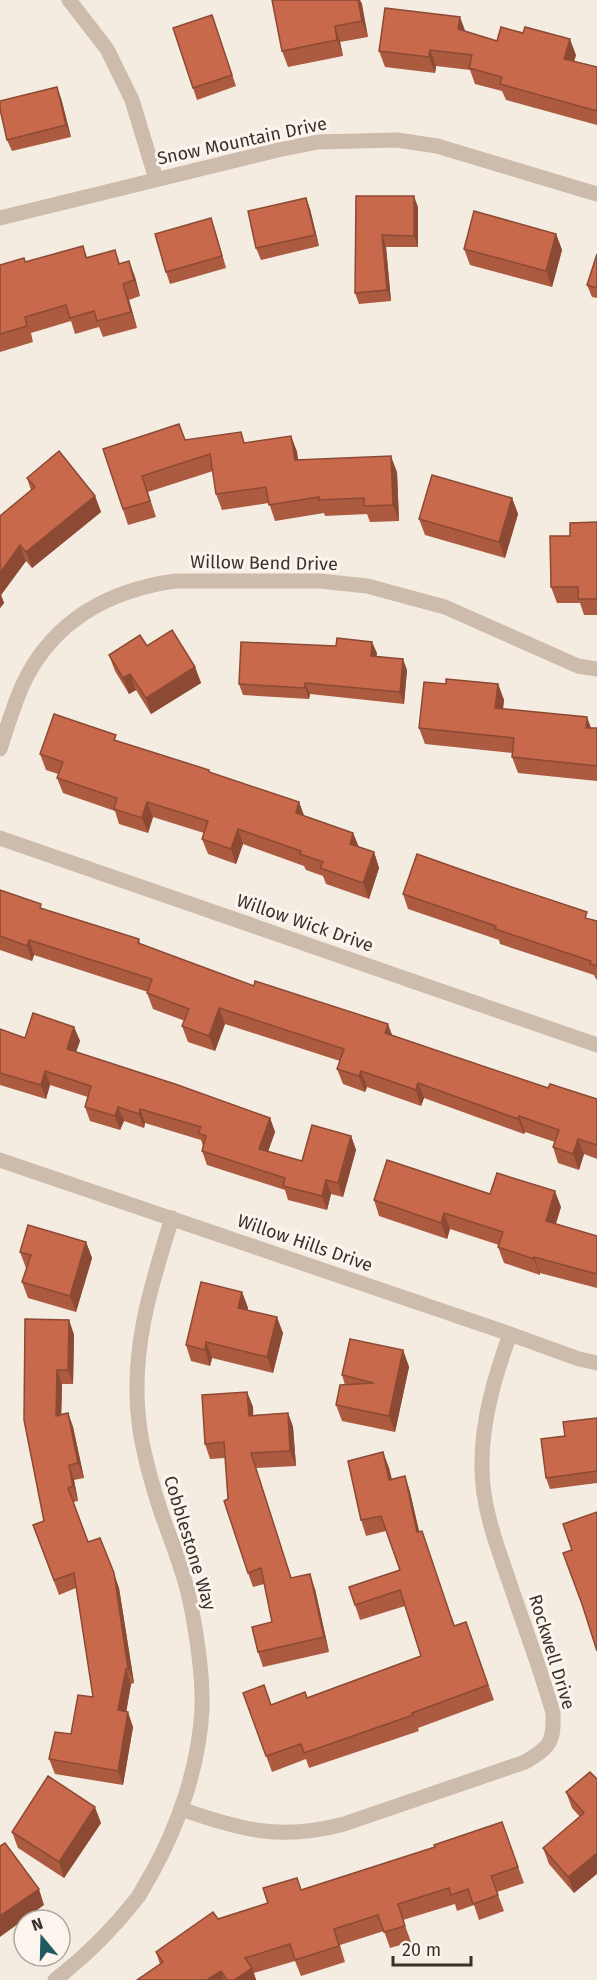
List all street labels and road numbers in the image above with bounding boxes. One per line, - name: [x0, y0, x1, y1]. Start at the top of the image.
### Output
- street label: Snow Mountain Drive: [155, 112, 329, 170]
- street label: Willow Bend Drive: [190, 551, 338, 575]
- street label: Willow Wick Drive: [234, 889, 376, 957]
- street label: Willow Hills Drive: [234, 1210, 376, 1276]
- street label: Cobblestone Way: [159, 1473, 221, 1613]
- street label: Rockwell Drive: [524, 1592, 580, 1712]

